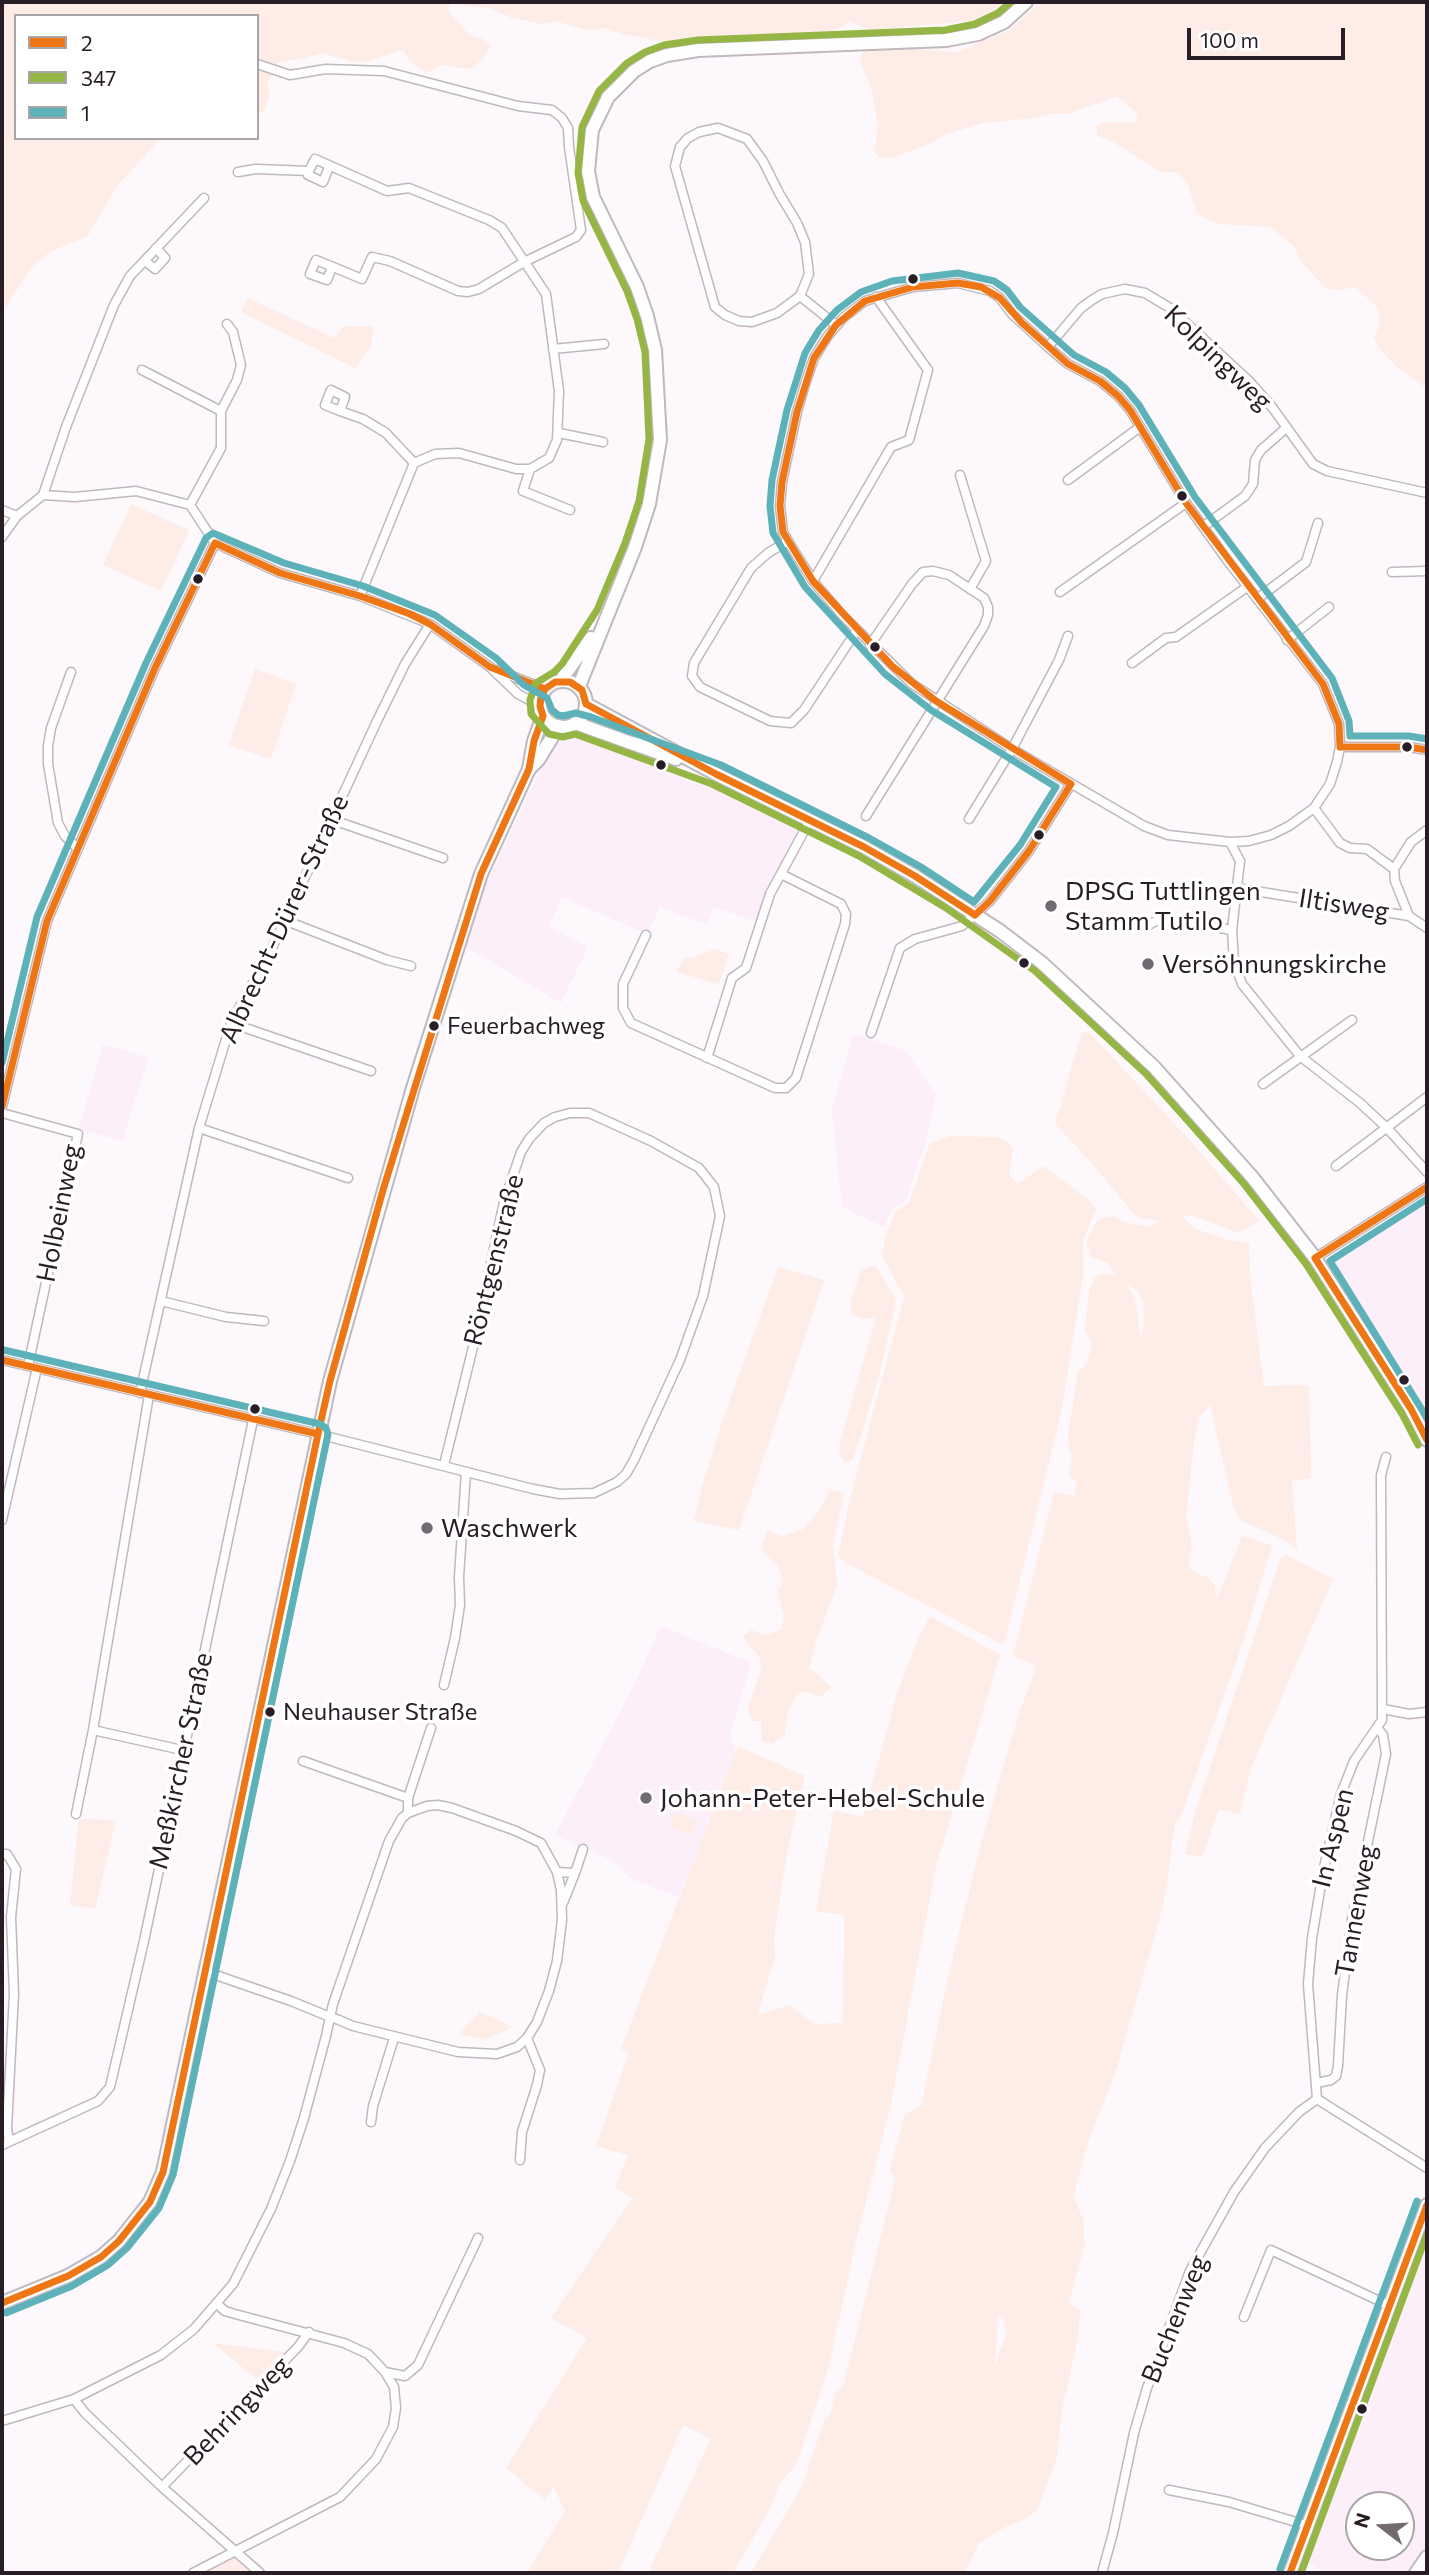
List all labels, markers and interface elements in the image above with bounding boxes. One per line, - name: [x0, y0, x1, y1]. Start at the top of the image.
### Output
- legend: [14, 14, 259, 140]
- scale bar: [1191, 14, 1348, 58]
- text: 100 m: [1200, 27, 1259, 52]
- text: 2: [81, 30, 93, 55]
- text: 347: [81, 65, 116, 90]
- text: 1: [81, 100, 90, 125]
- unlabelled marker: [906, 272, 920, 286]
- street label: Kolpingweg: [1158, 299, 1278, 417]
- unlabelled marker: [1175, 489, 1189, 503]
- unlabelled marker: [191, 572, 205, 586]
- unlabelled marker: [868, 640, 882, 654]
- unlabelled marker: [1400, 740, 1414, 754]
- unlabelled marker: [654, 758, 668, 772]
- street label: Albrecht-Dürer-Straße: [213, 790, 355, 1048]
- unlabelled marker: [1032, 828, 1046, 842]
- place label: DPSG Tuttlingen Stamm Tutilo: [1065, 875, 1261, 936]
- street label: Iltisweg: [1297, 882, 1391, 928]
- marker: DPSG Tuttlingen Stamm Tutilo: [1043, 898, 1059, 914]
- place label: Versöhnungskirche: [1162, 948, 1386, 980]
- unlabelled marker: [1017, 956, 1031, 970]
- marker: Versöhnungskirche: [1140, 956, 1156, 972]
- place label: Feuerbachweg: [447, 1012, 605, 1040]
- marker: Feuerbachweg: [427, 1019, 441, 1033]
- street label: Holbeinweg: [30, 1141, 88, 1285]
- street label: Röntgenstraße: [458, 1171, 530, 1349]
- unlabelled marker: [1397, 1373, 1411, 1387]
- unlabelled marker: [248, 1402, 262, 1416]
- place label: Waschwerk: [441, 1512, 578, 1544]
- marker: Waschwerk: [419, 1520, 435, 1536]
- street label: Meßkircher Straße: [143, 1650, 219, 1872]
- place label: Neuhauser Straße: [283, 1698, 477, 1726]
- marker: Neuhauser Straße: [263, 1705, 277, 1719]
- place label: Johann-Peter-Hebel-Schule: [660, 1782, 985, 1814]
- street label: In Aspen: [1306, 1785, 1360, 1891]
- marker: Johann-Peter-Hebel-Schule: [638, 1790, 654, 1806]
- street label: Tannenweg: [1329, 1842, 1383, 1980]
- street label: Buchenweg: [1135, 2250, 1215, 2388]
- street label: Behringweg: [177, 2350, 297, 2472]
- unlabelled marker: [1355, 2402, 1369, 2416]
- north arrow: [1345, 2491, 1415, 2561]
- text: N: [1348, 2510, 1374, 2530]

